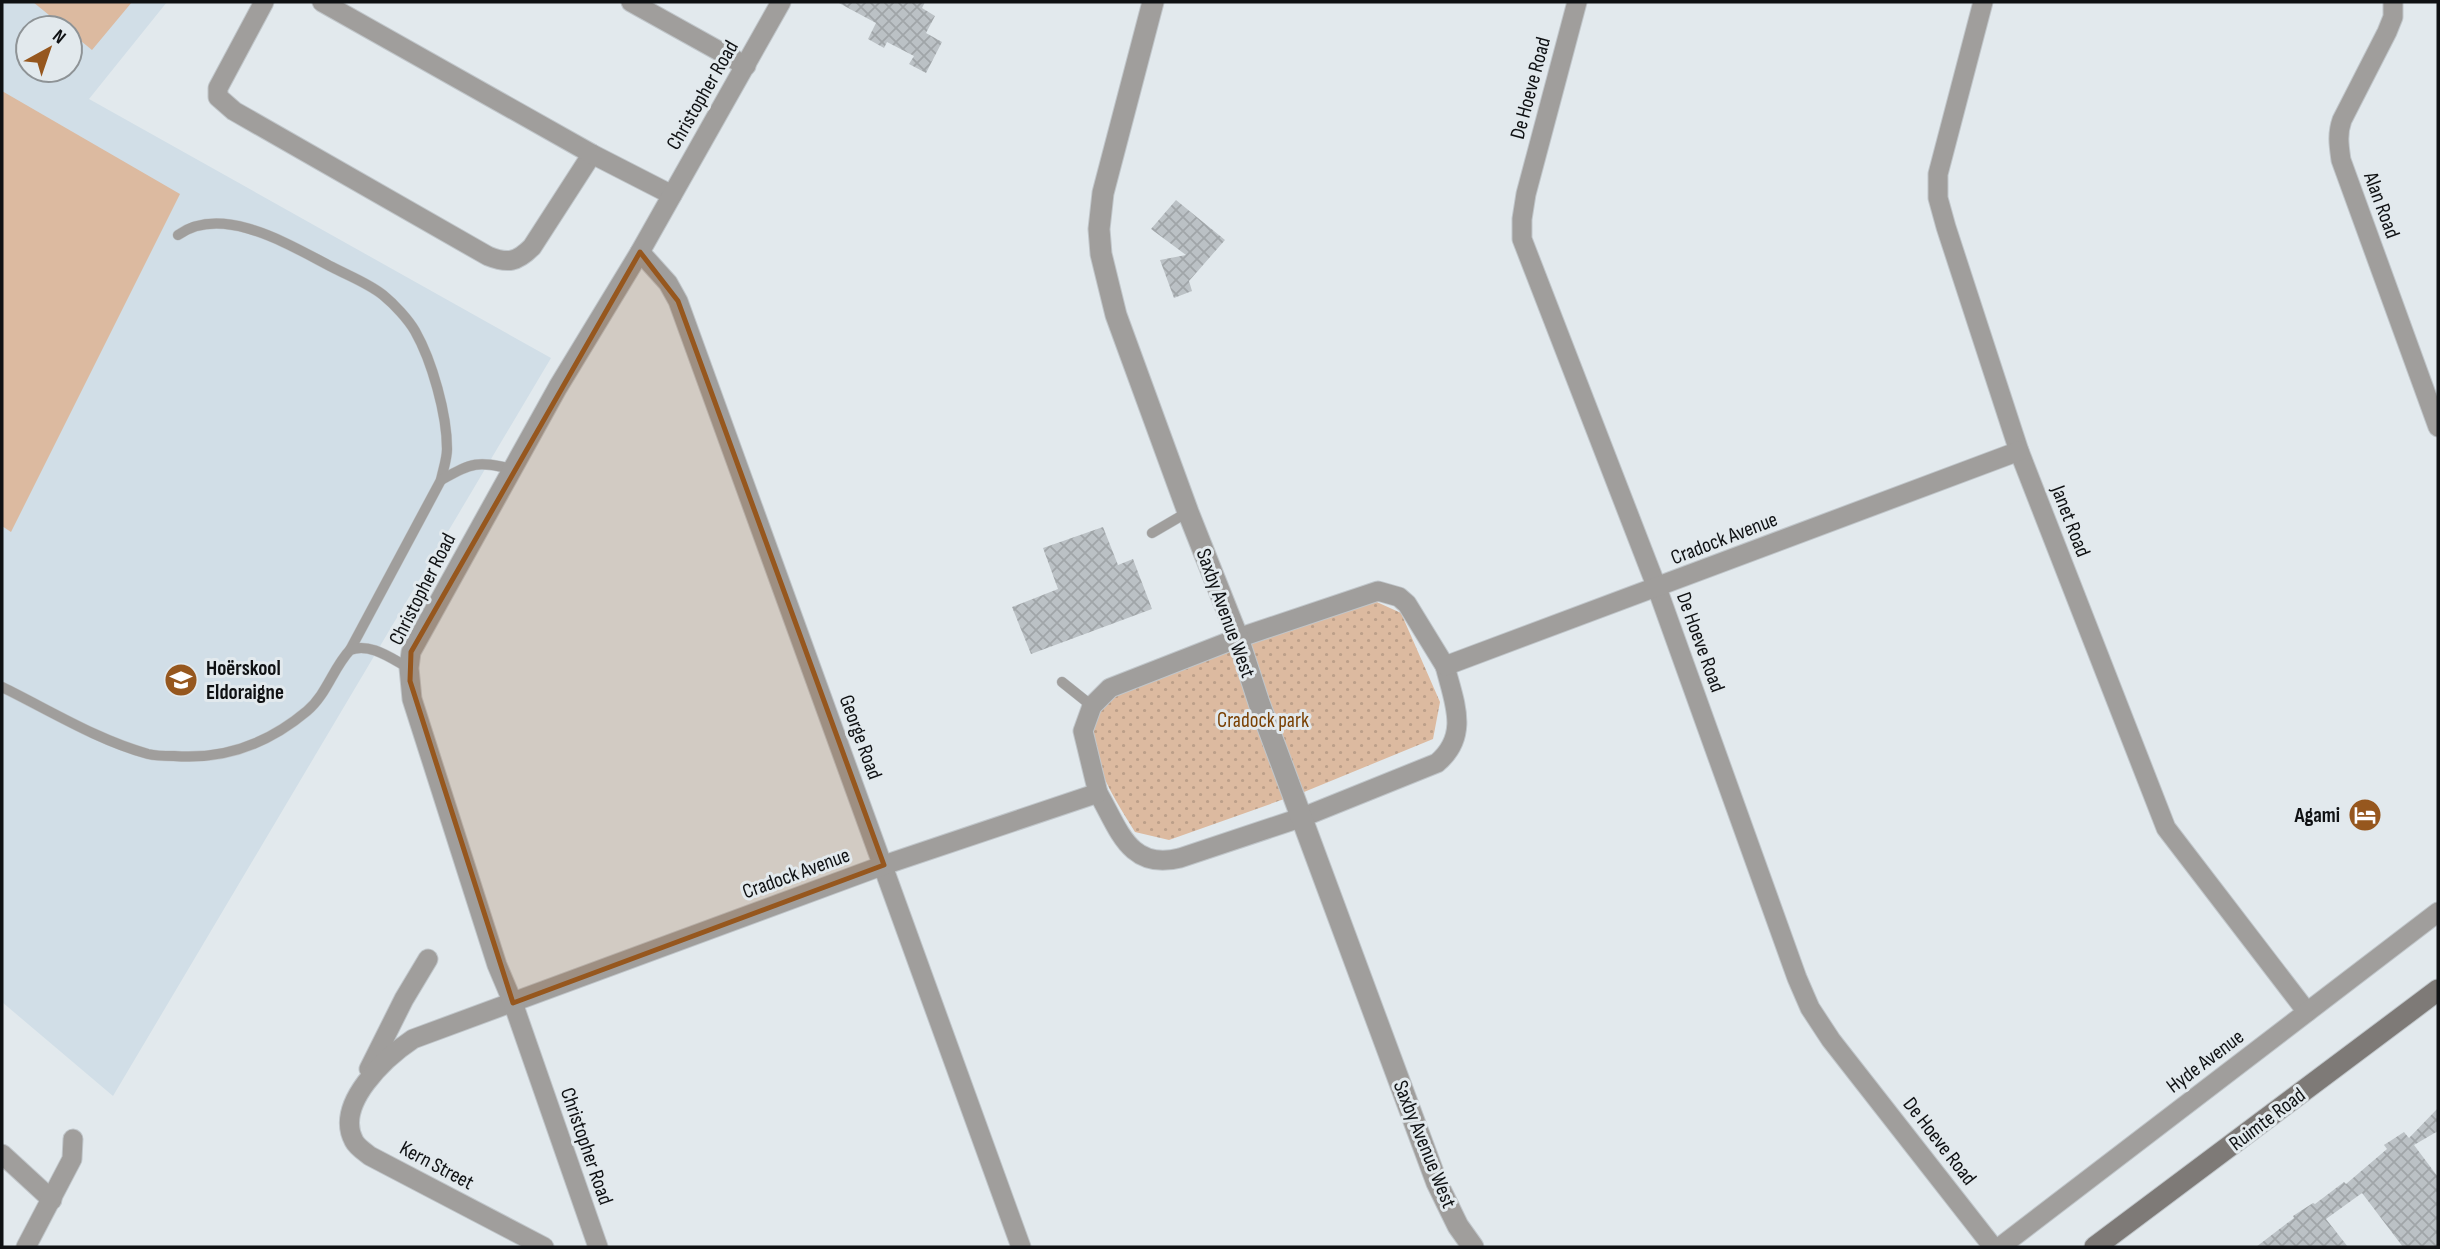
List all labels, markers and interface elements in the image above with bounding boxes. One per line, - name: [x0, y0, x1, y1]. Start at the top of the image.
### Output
- north arrow: [14, 14, 84, 84]
- text: N: [48, 25, 70, 49]
- street label: De Hoeve Road: [1505, 34, 1556, 142]
- street label: Christopher Road: [661, 36, 744, 154]
- street label: Alan Road: [2358, 168, 2405, 242]
- street label: Janet Road: [2045, 481, 2096, 560]
- street label: Cradock Avenue: [1667, 507, 1781, 570]
- street label: Christopher Road: [384, 529, 461, 649]
- street label: Saxby Avenue West: [1191, 545, 1260, 681]
- street label: De Hoeve Road: [1671, 589, 1730, 696]
- place label: Hoërskool Eldoraigne: [206, 656, 284, 705]
- school or university icon: Hoërskool Eldoraigne: [162, 661, 200, 699]
- street label: George Road: [834, 691, 887, 783]
- park label: Cradock park: [1217, 708, 1309, 733]
- hotel icon: Agami: [2346, 796, 2384, 834]
- place label: Agami: [2293, 803, 2340, 828]
- street label: Cradock Avenue: [739, 842, 853, 904]
- street label: Hyde Avenue: [2162, 1024, 2249, 1099]
- street label: Saxby Avenue West: [1388, 1077, 1461, 1212]
- street label: Ruimte Road: [2224, 1083, 2310, 1156]
- street label: Christopher Road: [555, 1084, 618, 1208]
- street label: De Hoeve Road: [1898, 1092, 1982, 1190]
- street label: Kern Street: [395, 1136, 478, 1195]

